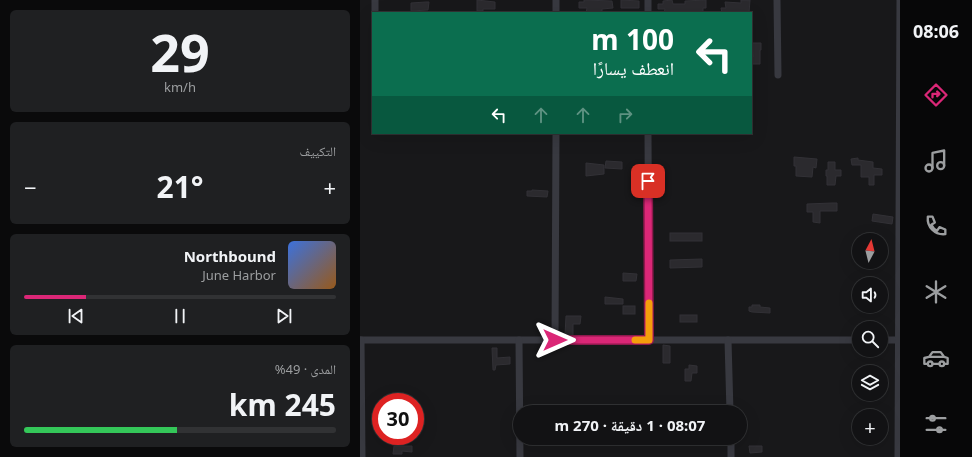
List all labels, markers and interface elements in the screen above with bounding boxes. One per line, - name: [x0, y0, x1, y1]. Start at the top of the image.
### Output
- text: 29: [150, 16, 210, 87]
- text: 08:06: [913, 19, 959, 43]
- text: 100 m: [591, 20, 674, 58]
- icon: left: [688, 28, 740, 80]
- text: انعطف يسارًا: [593, 56, 674, 80]
- text: km/h: [164, 78, 196, 96]
- icon: directions: [922, 81, 950, 109]
- icon: left: [488, 104, 510, 126]
- icon: ahead: [530, 104, 552, 126]
- icon: ahead: [572, 104, 594, 126]
- icon: right: [614, 104, 636, 126]
- text: التكييف: [300, 142, 336, 160]
- icon: music: [922, 147, 950, 175]
- pin: [631, 164, 665, 198]
- text: 21°: [156, 166, 204, 207]
- icon: arrive: [637, 170, 659, 192]
- text: −: [24, 172, 37, 202]
- text: +: [323, 172, 336, 202]
- icon: phone: [922, 212, 950, 240]
- north arrow: [852, 233, 888, 269]
- map controls: [852, 233, 888, 445]
- text: Northbound: [184, 246, 276, 266]
- text: June Harbor: [202, 266, 276, 284]
- button: sound: [852, 277, 888, 313]
- icon: climate: [922, 278, 950, 306]
- icon: previous: [65, 305, 87, 327]
- icon: pause: [169, 305, 191, 327]
- icon: next: [273, 305, 295, 327]
- position arrow: [534, 319, 576, 361]
- button: search: [852, 321, 888, 357]
- icon: car: [922, 344, 950, 372]
- text: المدى · 49%: [275, 360, 336, 378]
- button: layers: [852, 365, 888, 401]
- text: 245 km: [229, 384, 336, 425]
- speed limit sign: 30: [372, 393, 424, 445]
- button: +: [852, 409, 888, 445]
- icon: filters: [922, 410, 950, 438]
- text: 08:07 · 1 دقيقة · 270 m: [555, 415, 705, 435]

